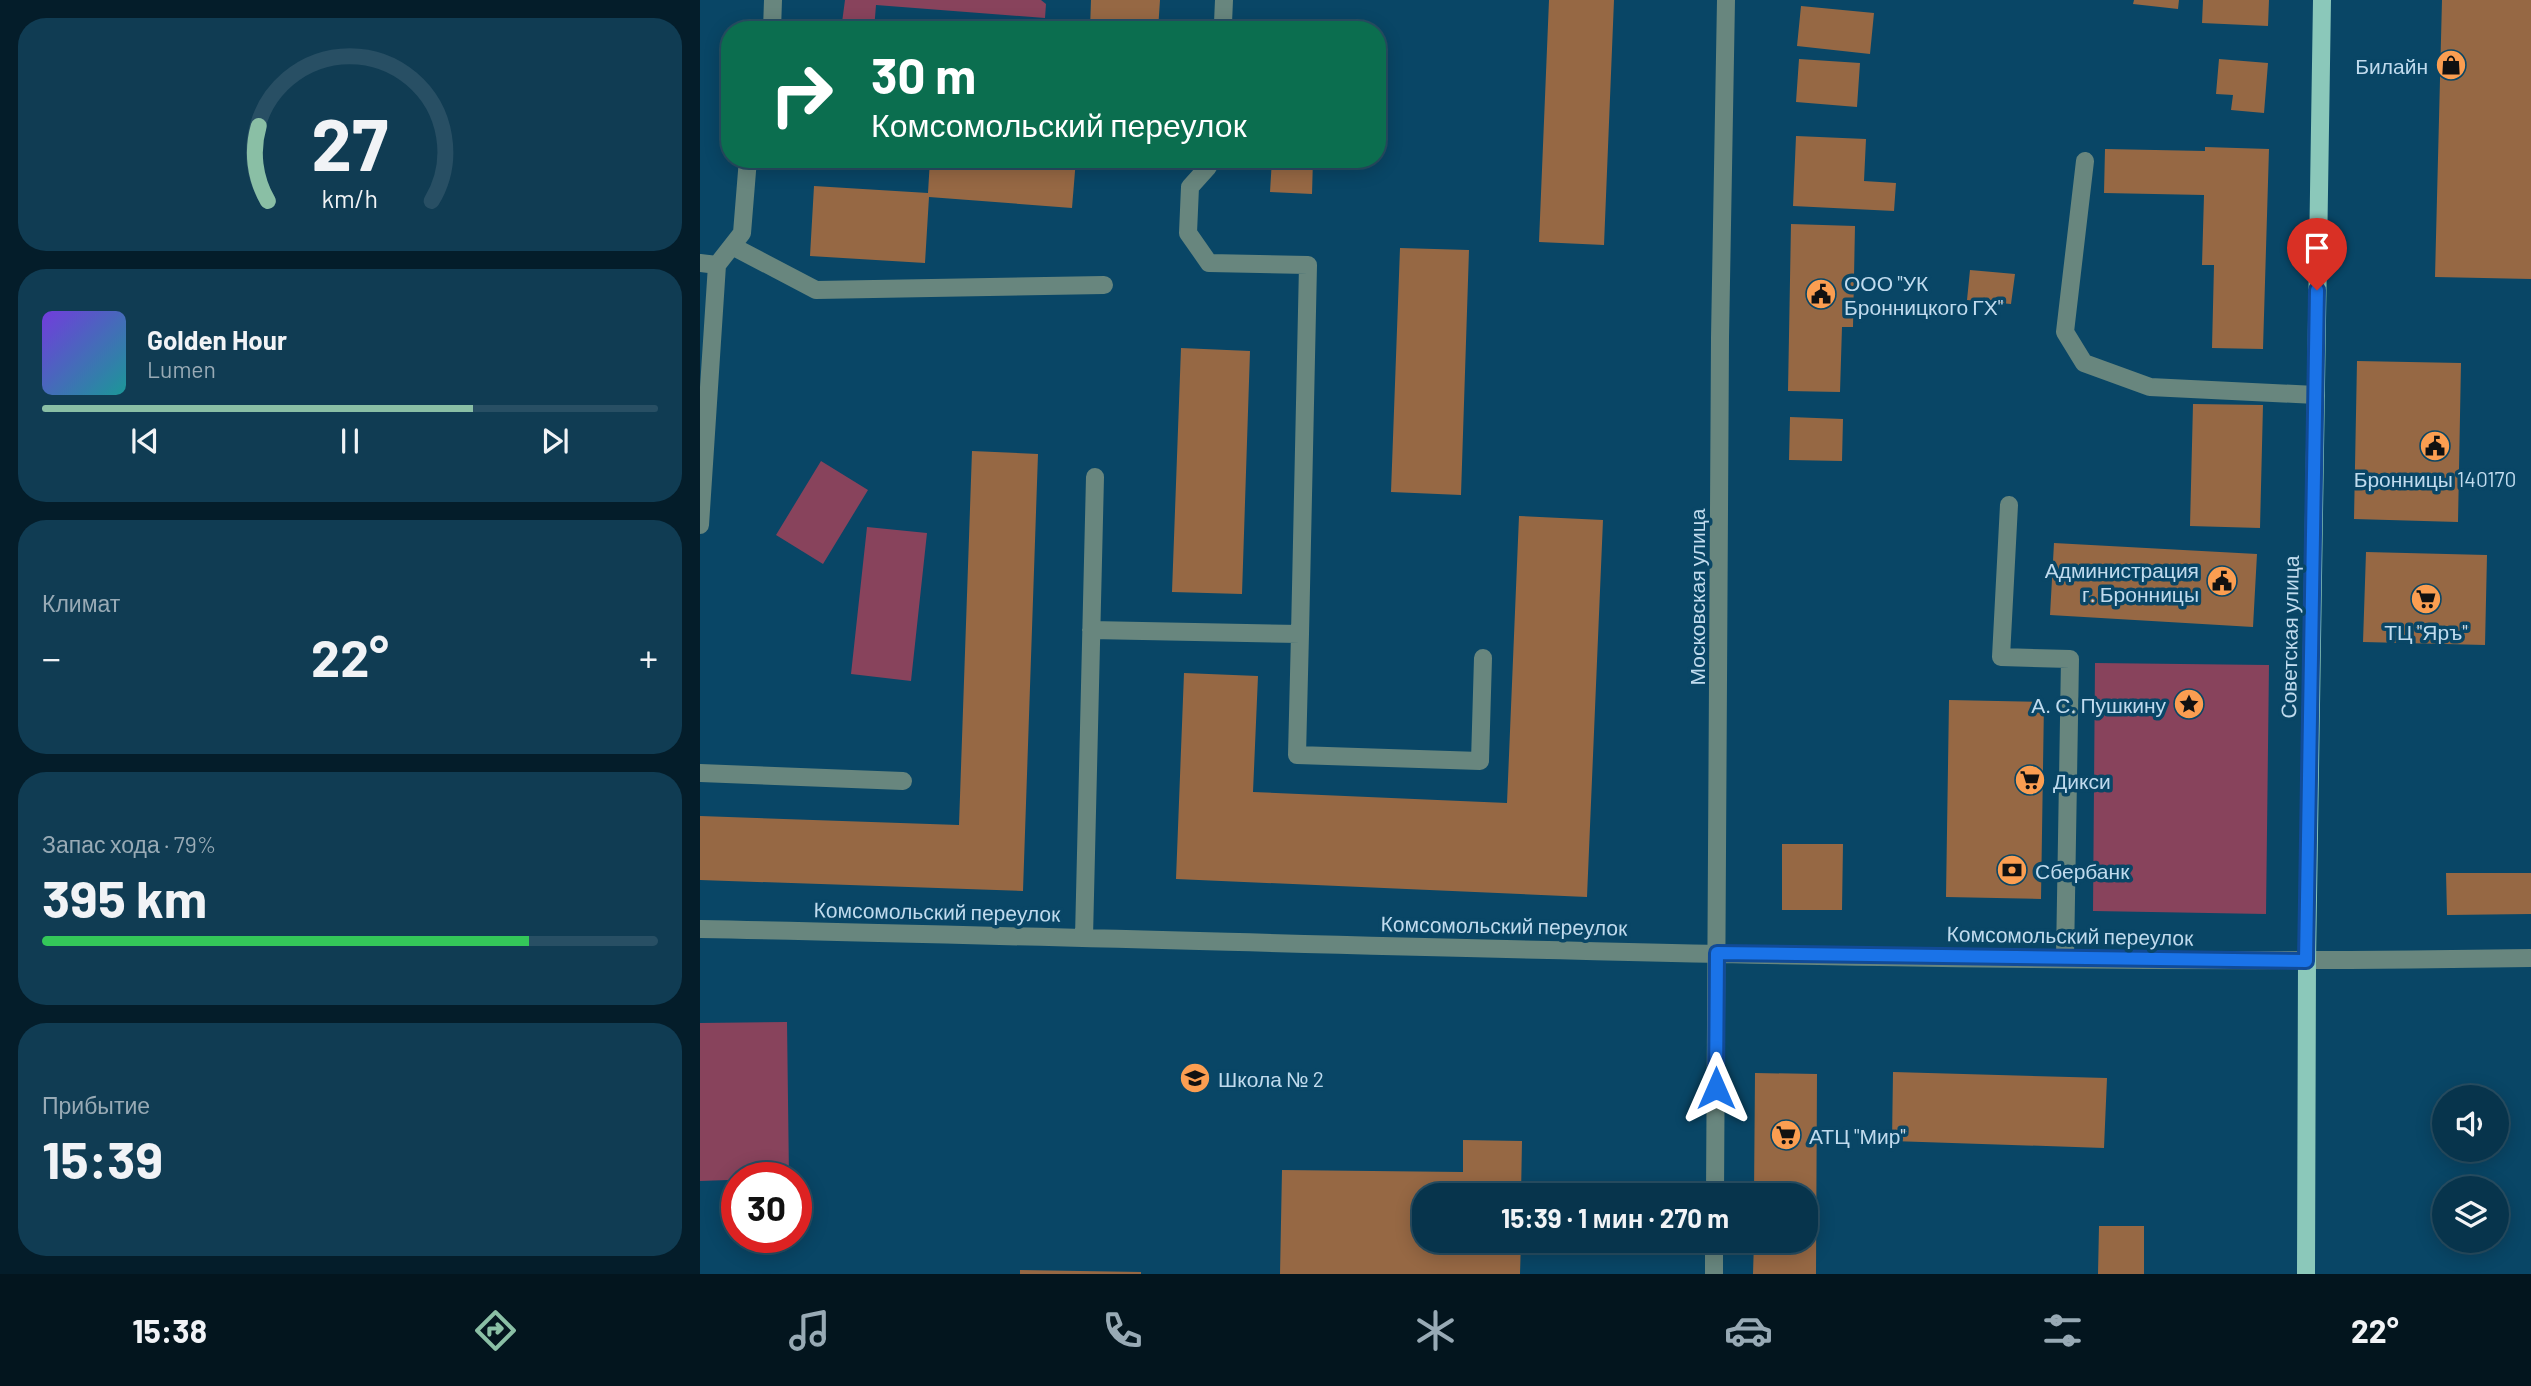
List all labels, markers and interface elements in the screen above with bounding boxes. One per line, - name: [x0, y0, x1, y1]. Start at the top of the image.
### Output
- text: 30 m: [871, 45, 976, 104]
- shop icon: Билайн: [2434, 48, 2468, 82]
- icon: right: [756, 49, 847, 140]
- place label: Билайн: [2355, 53, 2428, 78]
- text: 27: [312, 98, 388, 186]
- text: Комсомольский переулок: [871, 105, 1247, 143]
- text: km/h: [322, 182, 378, 212]
- pin: [2287, 218, 2347, 290]
- icon: arrive: [2298, 229, 2336, 267]
- place label: ООО "УК Бронницкого ГХ": [1844, 270, 2003, 319]
- public building icon: ООО "УК Бронницкого ГХ": [1804, 277, 1838, 311]
- text: Golden Hour: [147, 324, 287, 355]
- text: Lumen: [147, 355, 216, 383]
- icon: previous: [126, 422, 164, 460]
- icon: pause: [331, 422, 369, 460]
- icon: next: [536, 422, 574, 460]
- public building icon: Бронницы 140170: [2418, 429, 2452, 463]
- place label: Бронницы 140170: [2354, 466, 2516, 491]
- street label: Московская улица: [1684, 508, 1709, 686]
- street label: Советская улица: [2275, 555, 2303, 719]
- place label: Администрация г. Бронницы: [2045, 557, 2199, 606]
- public building icon: Администрация г. Бронницы: [2205, 564, 2239, 598]
- supermarket icon: ТЦ "Яръ": [2409, 582, 2443, 616]
- text: Климат: [42, 589, 120, 617]
- place label: ТЦ "Яръ": [2384, 619, 2468, 644]
- text: 22°: [311, 625, 389, 687]
- text: −: [42, 634, 61, 680]
- text: +: [639, 634, 658, 680]
- place icon: А. С. Пушкину: [2172, 687, 2206, 721]
- place label: А. С. Пушкину: [2031, 692, 2166, 717]
- supermarket icon: Дикси: [2013, 763, 2047, 797]
- place label: Дикси: [2053, 768, 2111, 793]
- text: Запас хода · 79%: [42, 830, 216, 858]
- bank icon: Сбербанк: [1995, 853, 2029, 887]
- place label: Сбербанк: [2035, 858, 2130, 883]
- text: 395 km: [42, 866, 207, 928]
- street label: Комсомольский переулок: [814, 896, 1061, 926]
- street label: Комсомольский переулок: [1381, 910, 1628, 940]
- street label: Комсомольский переулок: [1947, 920, 2194, 950]
- position arrow: [1679, 1051, 1753, 1125]
- school or university icon: Школа № 2: [1178, 1061, 1212, 1095]
- place label: Школа № 2: [1218, 1066, 1324, 1091]
- map controls: [2432, 1085, 2509, 1253]
- button: sound: [2432, 1085, 2509, 1162]
- text: Прибытие: [42, 1091, 150, 1119]
- supermarket icon: АТЦ "Мир": [1769, 1118, 1803, 1152]
- place label: АТЦ "Мир": [1809, 1123, 1906, 1148]
- text: 15:39: [42, 1127, 163, 1189]
- speed limit sign: 30: [721, 1162, 812, 1253]
- button: layers: [2432, 1176, 2509, 1253]
- text: 15:39 · 1 мин · 270 m: [1501, 1202, 1729, 1233]
- icon: directions: [471, 1306, 520, 1355]
- icon: music: [785, 1306, 834, 1355]
- icon: phone: [1098, 1306, 1147, 1355]
- icon: climate: [1411, 1306, 1460, 1355]
- icon: car: [1724, 1306, 1773, 1355]
- icon: filters: [2038, 1306, 2087, 1355]
- text: 15:38: [132, 1311, 207, 1349]
- text: 22°: [2351, 1311, 2399, 1349]

